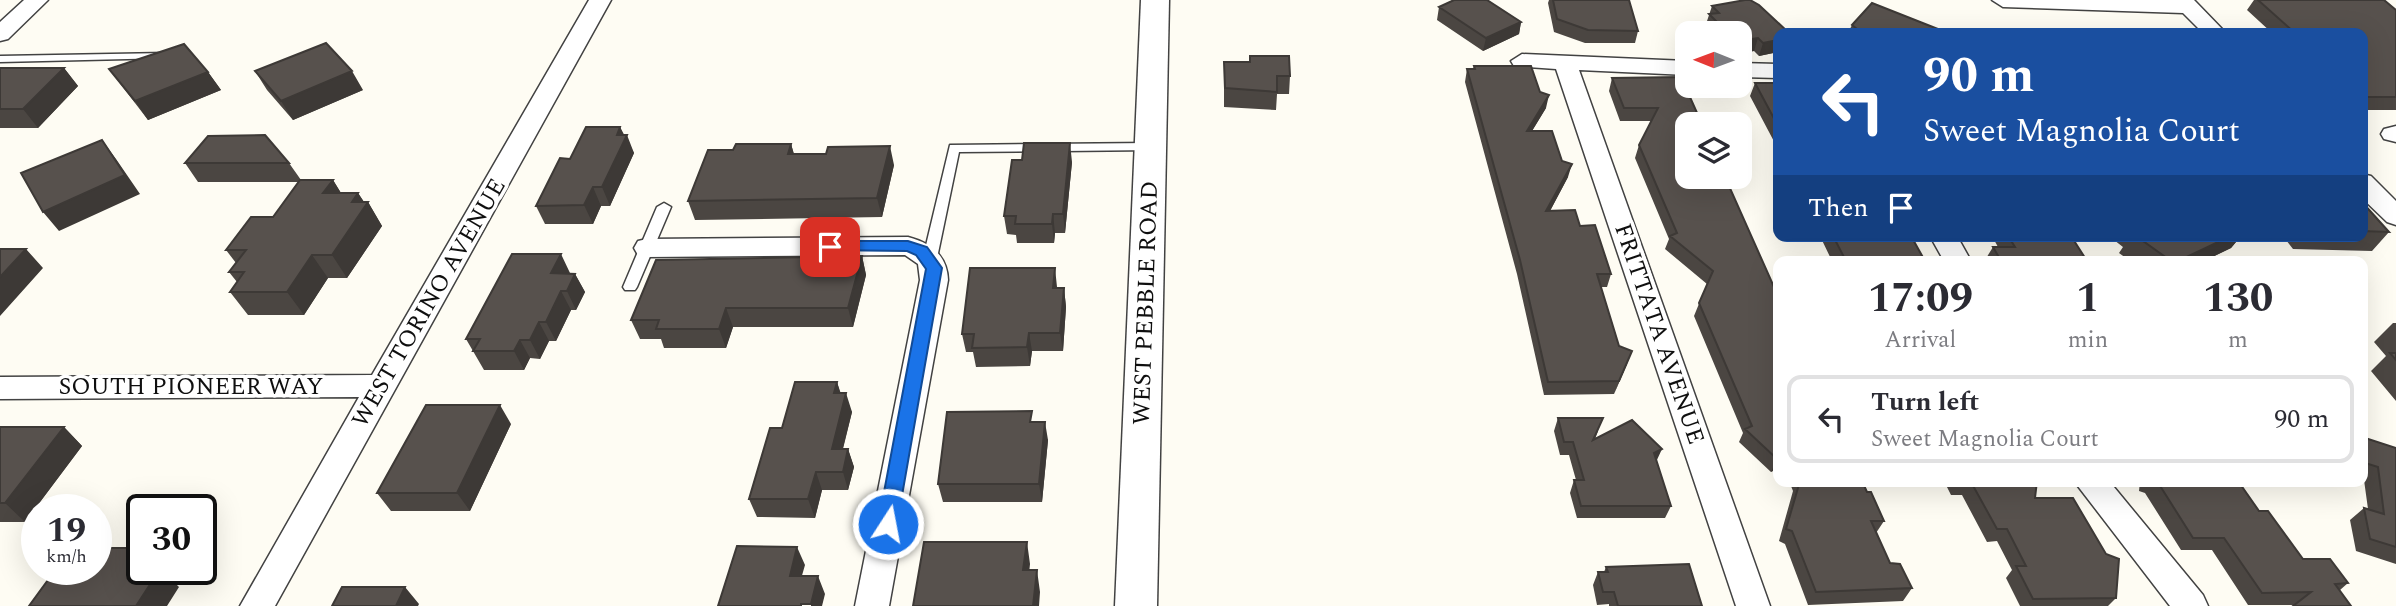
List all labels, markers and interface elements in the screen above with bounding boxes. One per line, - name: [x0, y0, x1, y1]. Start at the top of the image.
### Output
- north arrow: [1675, 21, 1752, 98]
- map controls: [1675, 21, 1752, 189]
- text: 90 m: [1923, 39, 2034, 114]
- icon: left: [1808, 56, 1899, 147]
- text: Sweet Magnolia Court: [1923, 107, 2240, 156]
- button: layers: [1675, 112, 1752, 189]
- street label: WEST TORINO AVENUE: [343, 172, 515, 434]
- street label: WEST PEBBLE ROAD: [1124, 180, 1168, 426]
- text: Then: [1808, 188, 1868, 228]
- icon: arrive: [1882, 189, 1920, 227]
- pin: [800, 217, 860, 277]
- street label: FRITTATA AVENUE: [1604, 219, 1714, 449]
- icon: arrive: [811, 228, 849, 266]
- text: 17:09: [1868, 267, 1973, 330]
- text: 1: [2076, 267, 2100, 330]
- text: 130: [2203, 267, 2273, 330]
- text: Arrival: [1885, 323, 1956, 358]
- text: min: [2068, 323, 2108, 358]
- text: m: [2228, 323, 2248, 358]
- street label: SOUTH PIONEER WAY: [59, 369, 323, 405]
- text: Turn left: [1871, 382, 1979, 422]
- text: 90 m: [2274, 399, 2329, 439]
- icon: left: [1812, 400, 1850, 438]
- text: Sweet Magnolia Court: [1871, 422, 2099, 457]
- position arrow: [851, 487, 925, 561]
- speed limit sign: 30: [126, 494, 217, 585]
- text: 19: [47, 504, 86, 557]
- text: km/h: [46, 543, 87, 570]

